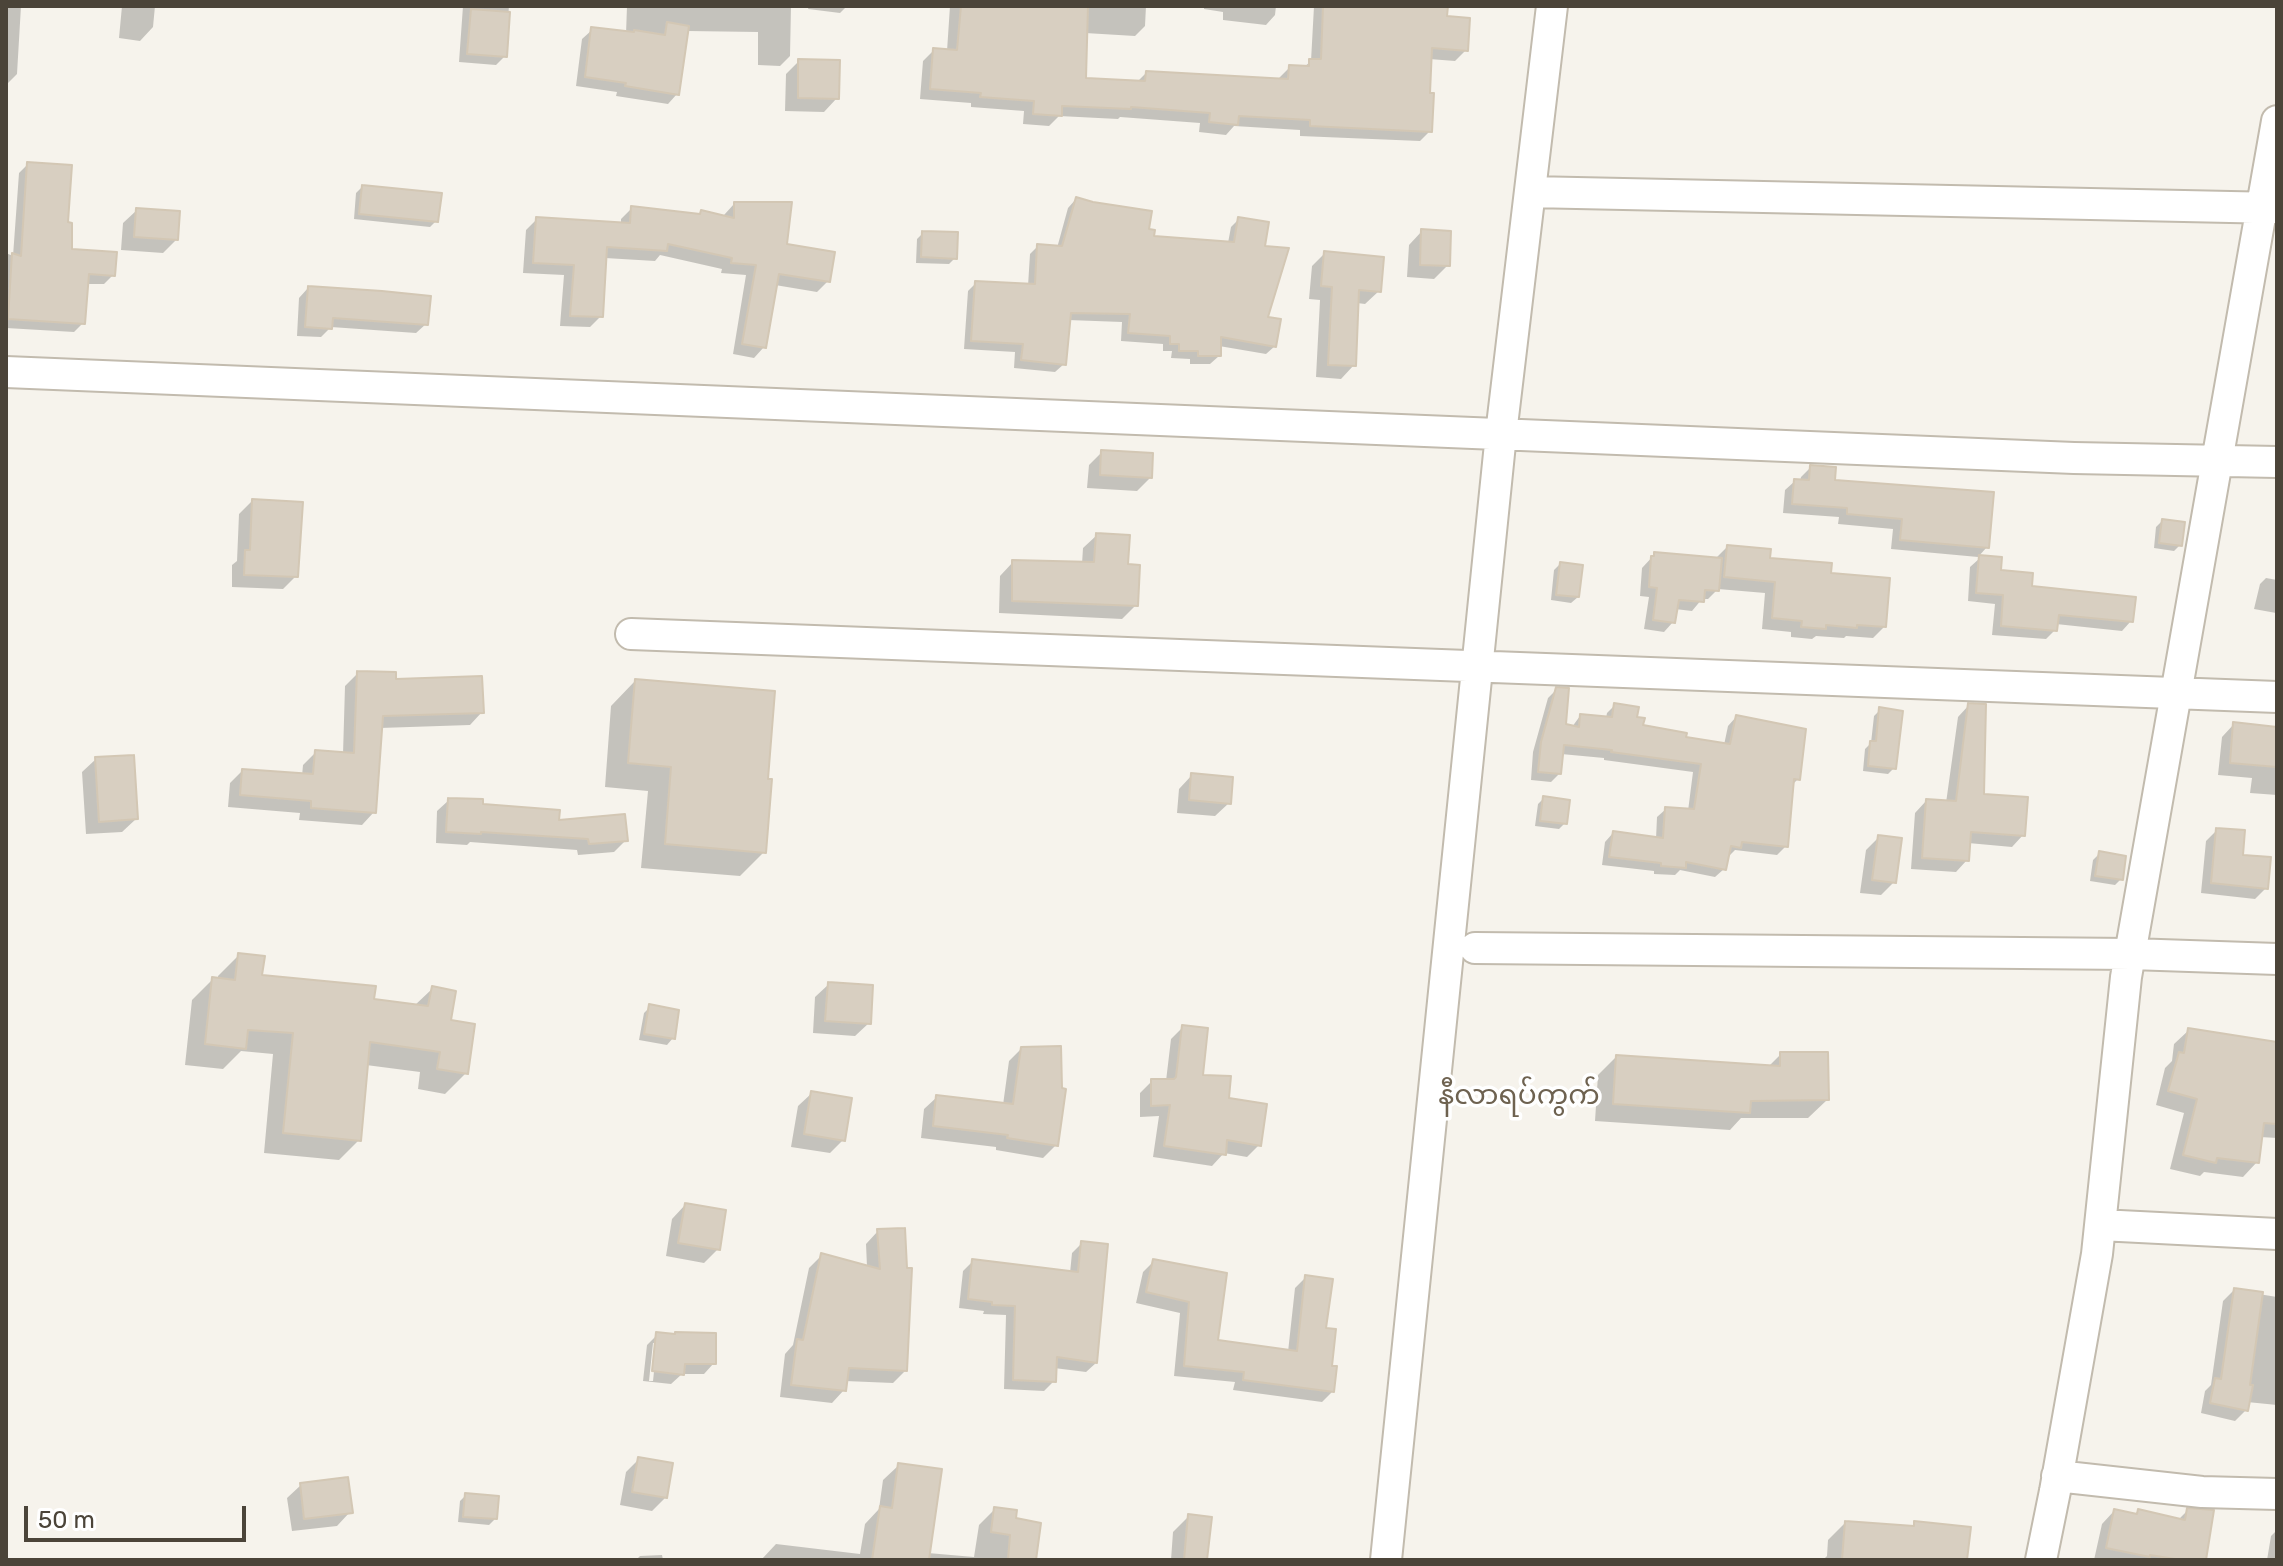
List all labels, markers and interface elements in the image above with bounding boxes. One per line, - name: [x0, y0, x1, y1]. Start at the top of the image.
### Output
- district label: နီလာရပ်ကွက်: [1438, 1079, 1600, 1113]
- scale bar: [28, 1490, 250, 1540]
- text: 50 m: [38, 1506, 95, 1534]

